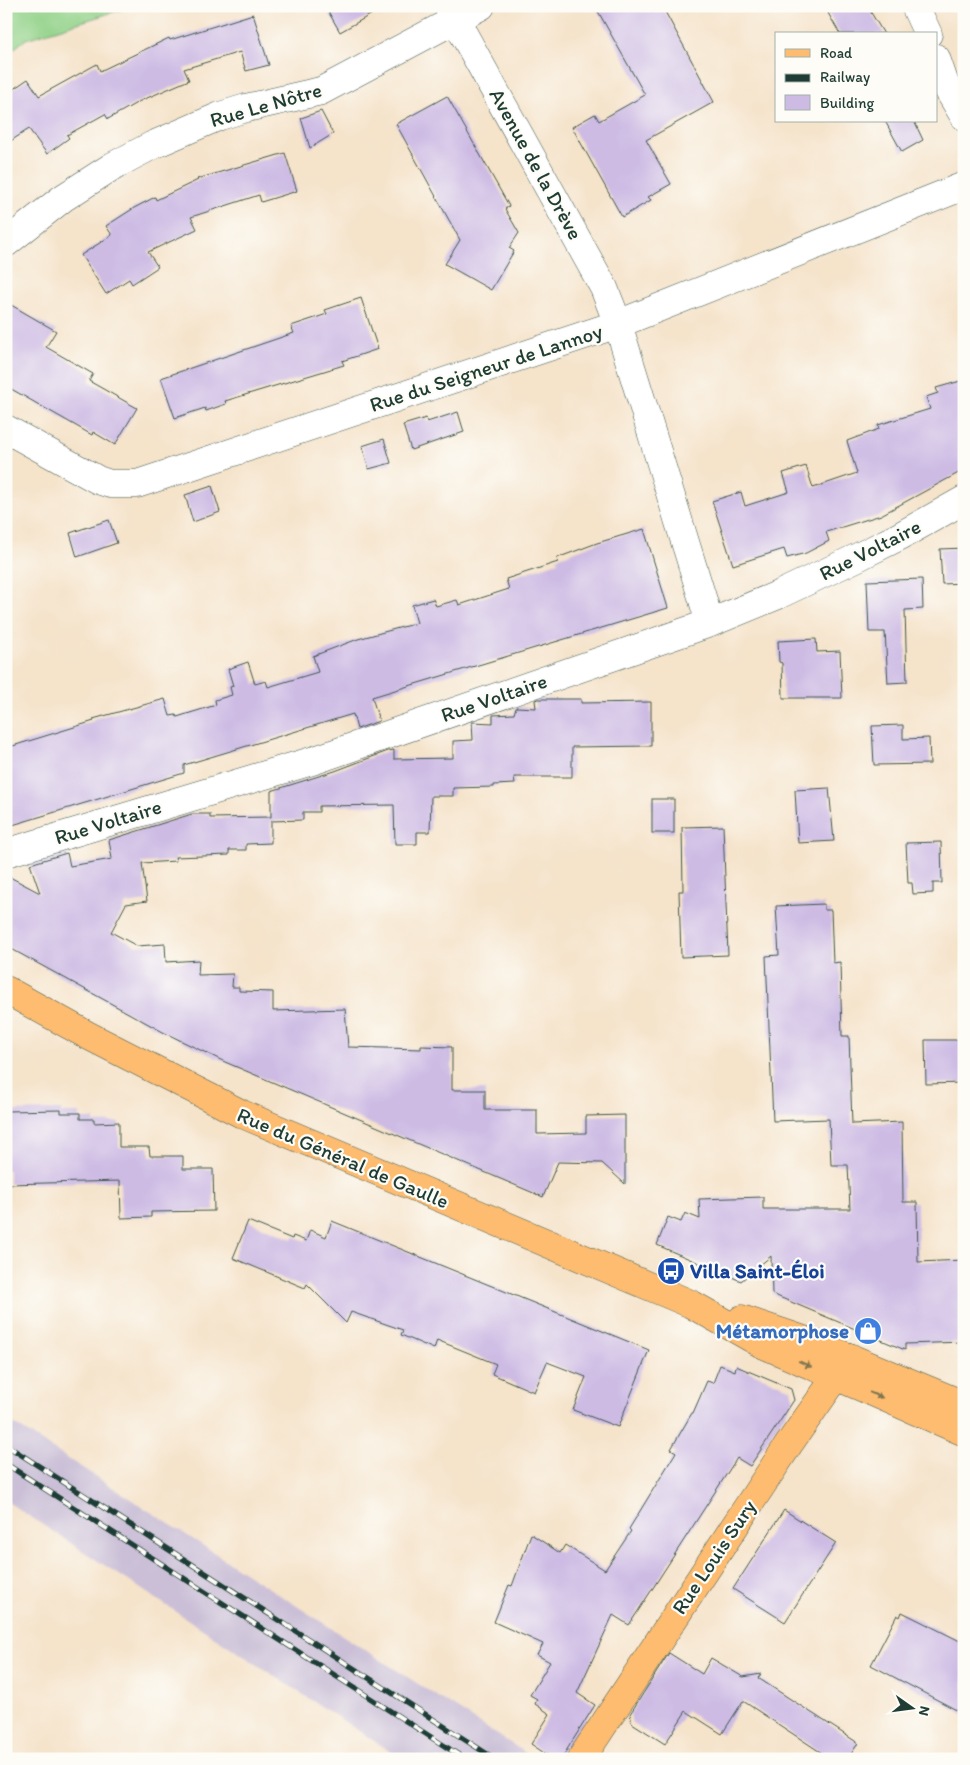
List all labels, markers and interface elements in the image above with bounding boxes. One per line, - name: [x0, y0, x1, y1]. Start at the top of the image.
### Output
- legend: [775, 32, 938, 122]
- text: Road: [820, 44, 853, 62]
- text: Railway: [820, 68, 870, 86]
- street label: Rue Le Nôtre: [207, 77, 325, 132]
- street label: Avenue de la Drève: [484, 84, 588, 244]
- text: Building: [820, 94, 874, 112]
- street label: Rue du Seigneur de Lannoy: [366, 318, 606, 417]
- street label: Rue Voltaire: [815, 513, 925, 586]
- street label: Rue Voltaire: [437, 668, 550, 727]
- street label: Rue Voltaire: [51, 793, 164, 850]
- street label: Rue du Général de Gaulle: [234, 1102, 453, 1213]
- bus stop icon: Villa Saint-Éloi: [656, 1256, 686, 1286]
- place label: Villa Saint-Éloi: [690, 1258, 825, 1283]
- shop icon: Métamorphose: [853, 1316, 883, 1346]
- place label: Métamorphose: [716, 1318, 849, 1344]
- one-way arrow: [798, 1360, 812, 1368]
- one-way arrow: [869, 1391, 883, 1399]
- street label: Rue Louis Sury: [666, 1495, 761, 1619]
- north arrow: [888, 1682, 938, 1732]
- text: N: [915, 1704, 934, 1718]

